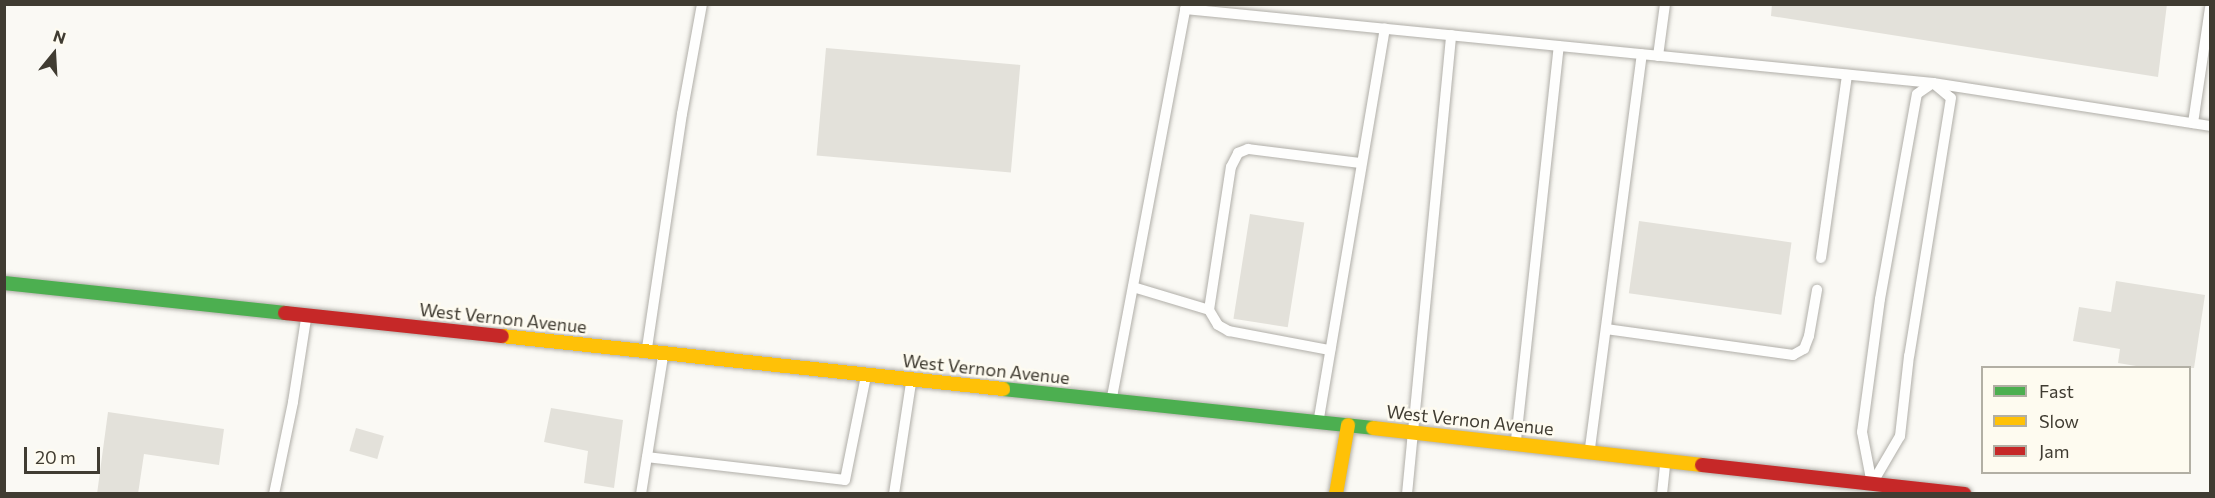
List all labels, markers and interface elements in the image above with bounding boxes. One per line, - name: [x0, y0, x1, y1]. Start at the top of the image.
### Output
- north arrow: [24, 24, 84, 84]
- text: N: [51, 26, 68, 47]
- street label: West Vernon Avenue: [418, 298, 588, 338]
- street label: West Vernon Avenue: [901, 349, 1071, 389]
- legend: [1981, 366, 2191, 474]
- text: Fast: [2039, 380, 2074, 402]
- street label: West Vernon Avenue: [1385, 400, 1555, 440]
- text: Slow: [2039, 410, 2079, 432]
- scale bar: [27, 435, 104, 473]
- text: Jam: [2039, 440, 2069, 462]
- text: 20 m: [35, 446, 76, 468]

